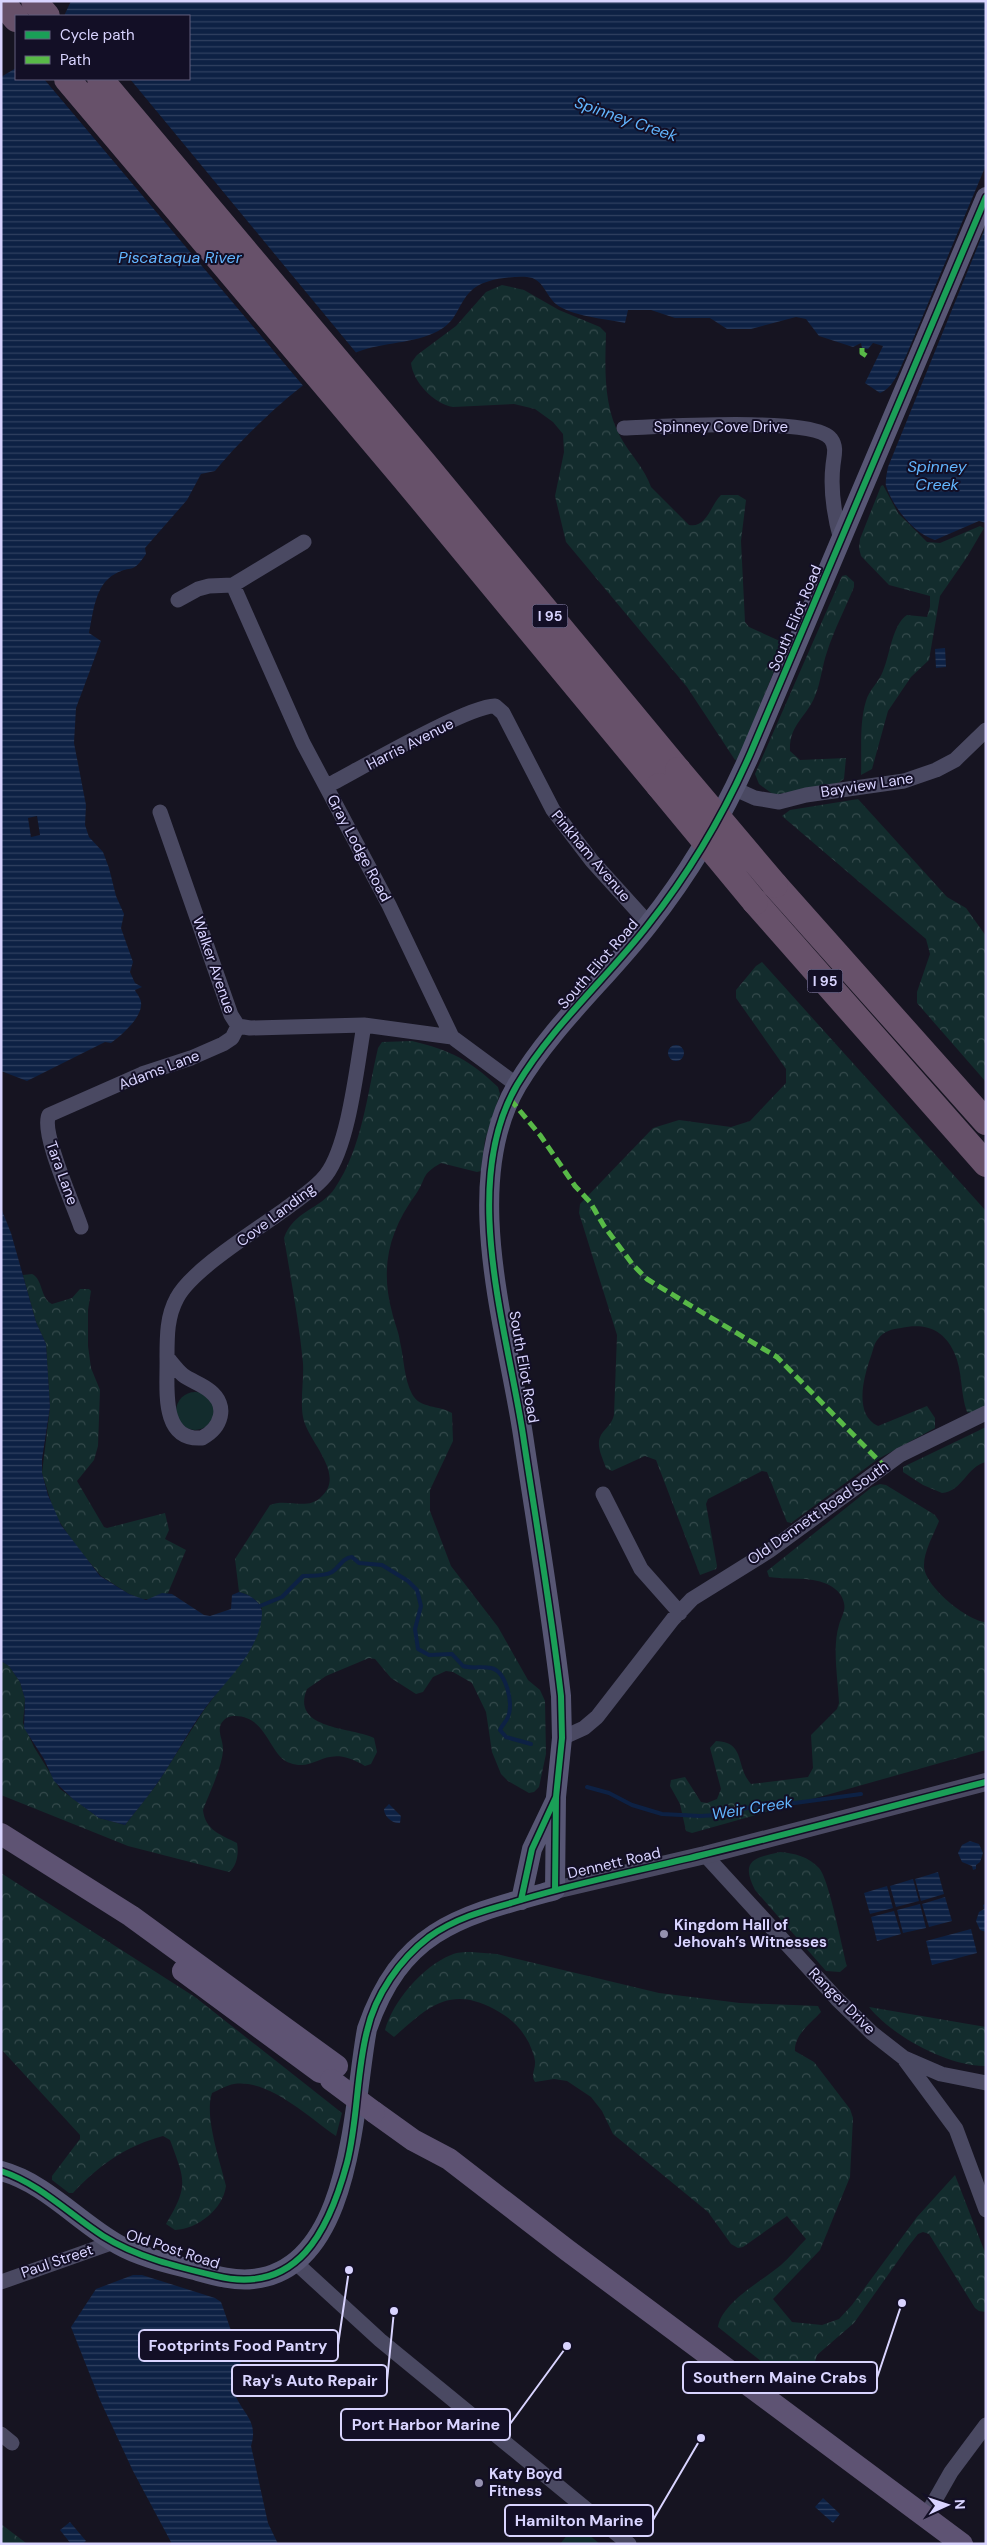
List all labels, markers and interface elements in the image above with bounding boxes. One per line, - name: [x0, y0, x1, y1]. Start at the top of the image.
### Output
- legend: [15, 15, 190, 80]
- text: Cycle path: [60, 25, 135, 45]
- text: Path: [60, 50, 91, 70]
- water label: Spinney Creek: [572, 92, 681, 147]
- water label: Piscataqua River: [118, 247, 243, 268]
- street label: Spinney Cove Drive: [654, 417, 788, 437]
- water label: Spinney Creek: [907, 456, 968, 495]
- street label: South Eliot Road: [764, 562, 826, 674]
- road number: I 95: [532, 604, 568, 628]
- street label: Harris Avenue: [363, 713, 457, 775]
- street label: Bayview Lane: [819, 768, 915, 802]
- street label: Gray Lodge Road: [322, 791, 396, 905]
- street label: Pinkham Avenue: [547, 806, 635, 906]
- street label: Walker Avenue: [188, 914, 240, 1016]
- street label: South Eliot Road: [553, 915, 643, 1013]
- road number: I 95: [808, 969, 842, 992]
- street label: Adams Lane: [116, 1045, 202, 1095]
- street label: Tara Lane: [41, 1138, 83, 1208]
- street label: Cove Landing: [232, 1179, 320, 1251]
- street label: South Eliot Road: [504, 1309, 544, 1425]
- street label: Old Dennett Road South: [743, 1457, 893, 1569]
- water label: Weir Creek: [710, 1791, 795, 1825]
- street label: Dennett Road: [565, 1843, 663, 1883]
- place label: Kingdom Hall of Jehovah’s Witnesses: [674, 1915, 827, 1952]
- marker: Kingdom Hall of Jehovah’s Witnesses: [658, 1928, 670, 1940]
- street label: Ranger Drive: [804, 1963, 880, 2039]
- street label: Old Post Road: [124, 2224, 222, 2274]
- street label: Paul Street: [18, 2239, 96, 2283]
- callout: Footprints Food Pantry: [139, 2330, 338, 2361]
- text: Footprints Food Pantry: [148, 2335, 328, 2356]
- callout: Southern Maine Crabs: [683, 2362, 877, 2393]
- callout: Ray's Auto Repair: [232, 2365, 387, 2396]
- text: Southern Maine Crabs: [693, 2367, 867, 2388]
- text: Ray's Auto Repair: [242, 2370, 378, 2391]
- callout: Port Harbor Marine: [341, 2409, 510, 2440]
- text: Port Harbor Marine: [352, 2414, 500, 2435]
- place label: Katy Boyd Fitness: [489, 2464, 562, 2501]
- marker: Katy Boyd Fitness: [473, 2477, 485, 2489]
- north arrow: [922, 2480, 972, 2530]
- text: N: [951, 2499, 969, 2510]
- callout: Hamilton Marine: [505, 2505, 653, 2536]
- text: Hamilton Marine: [515, 2510, 643, 2531]

